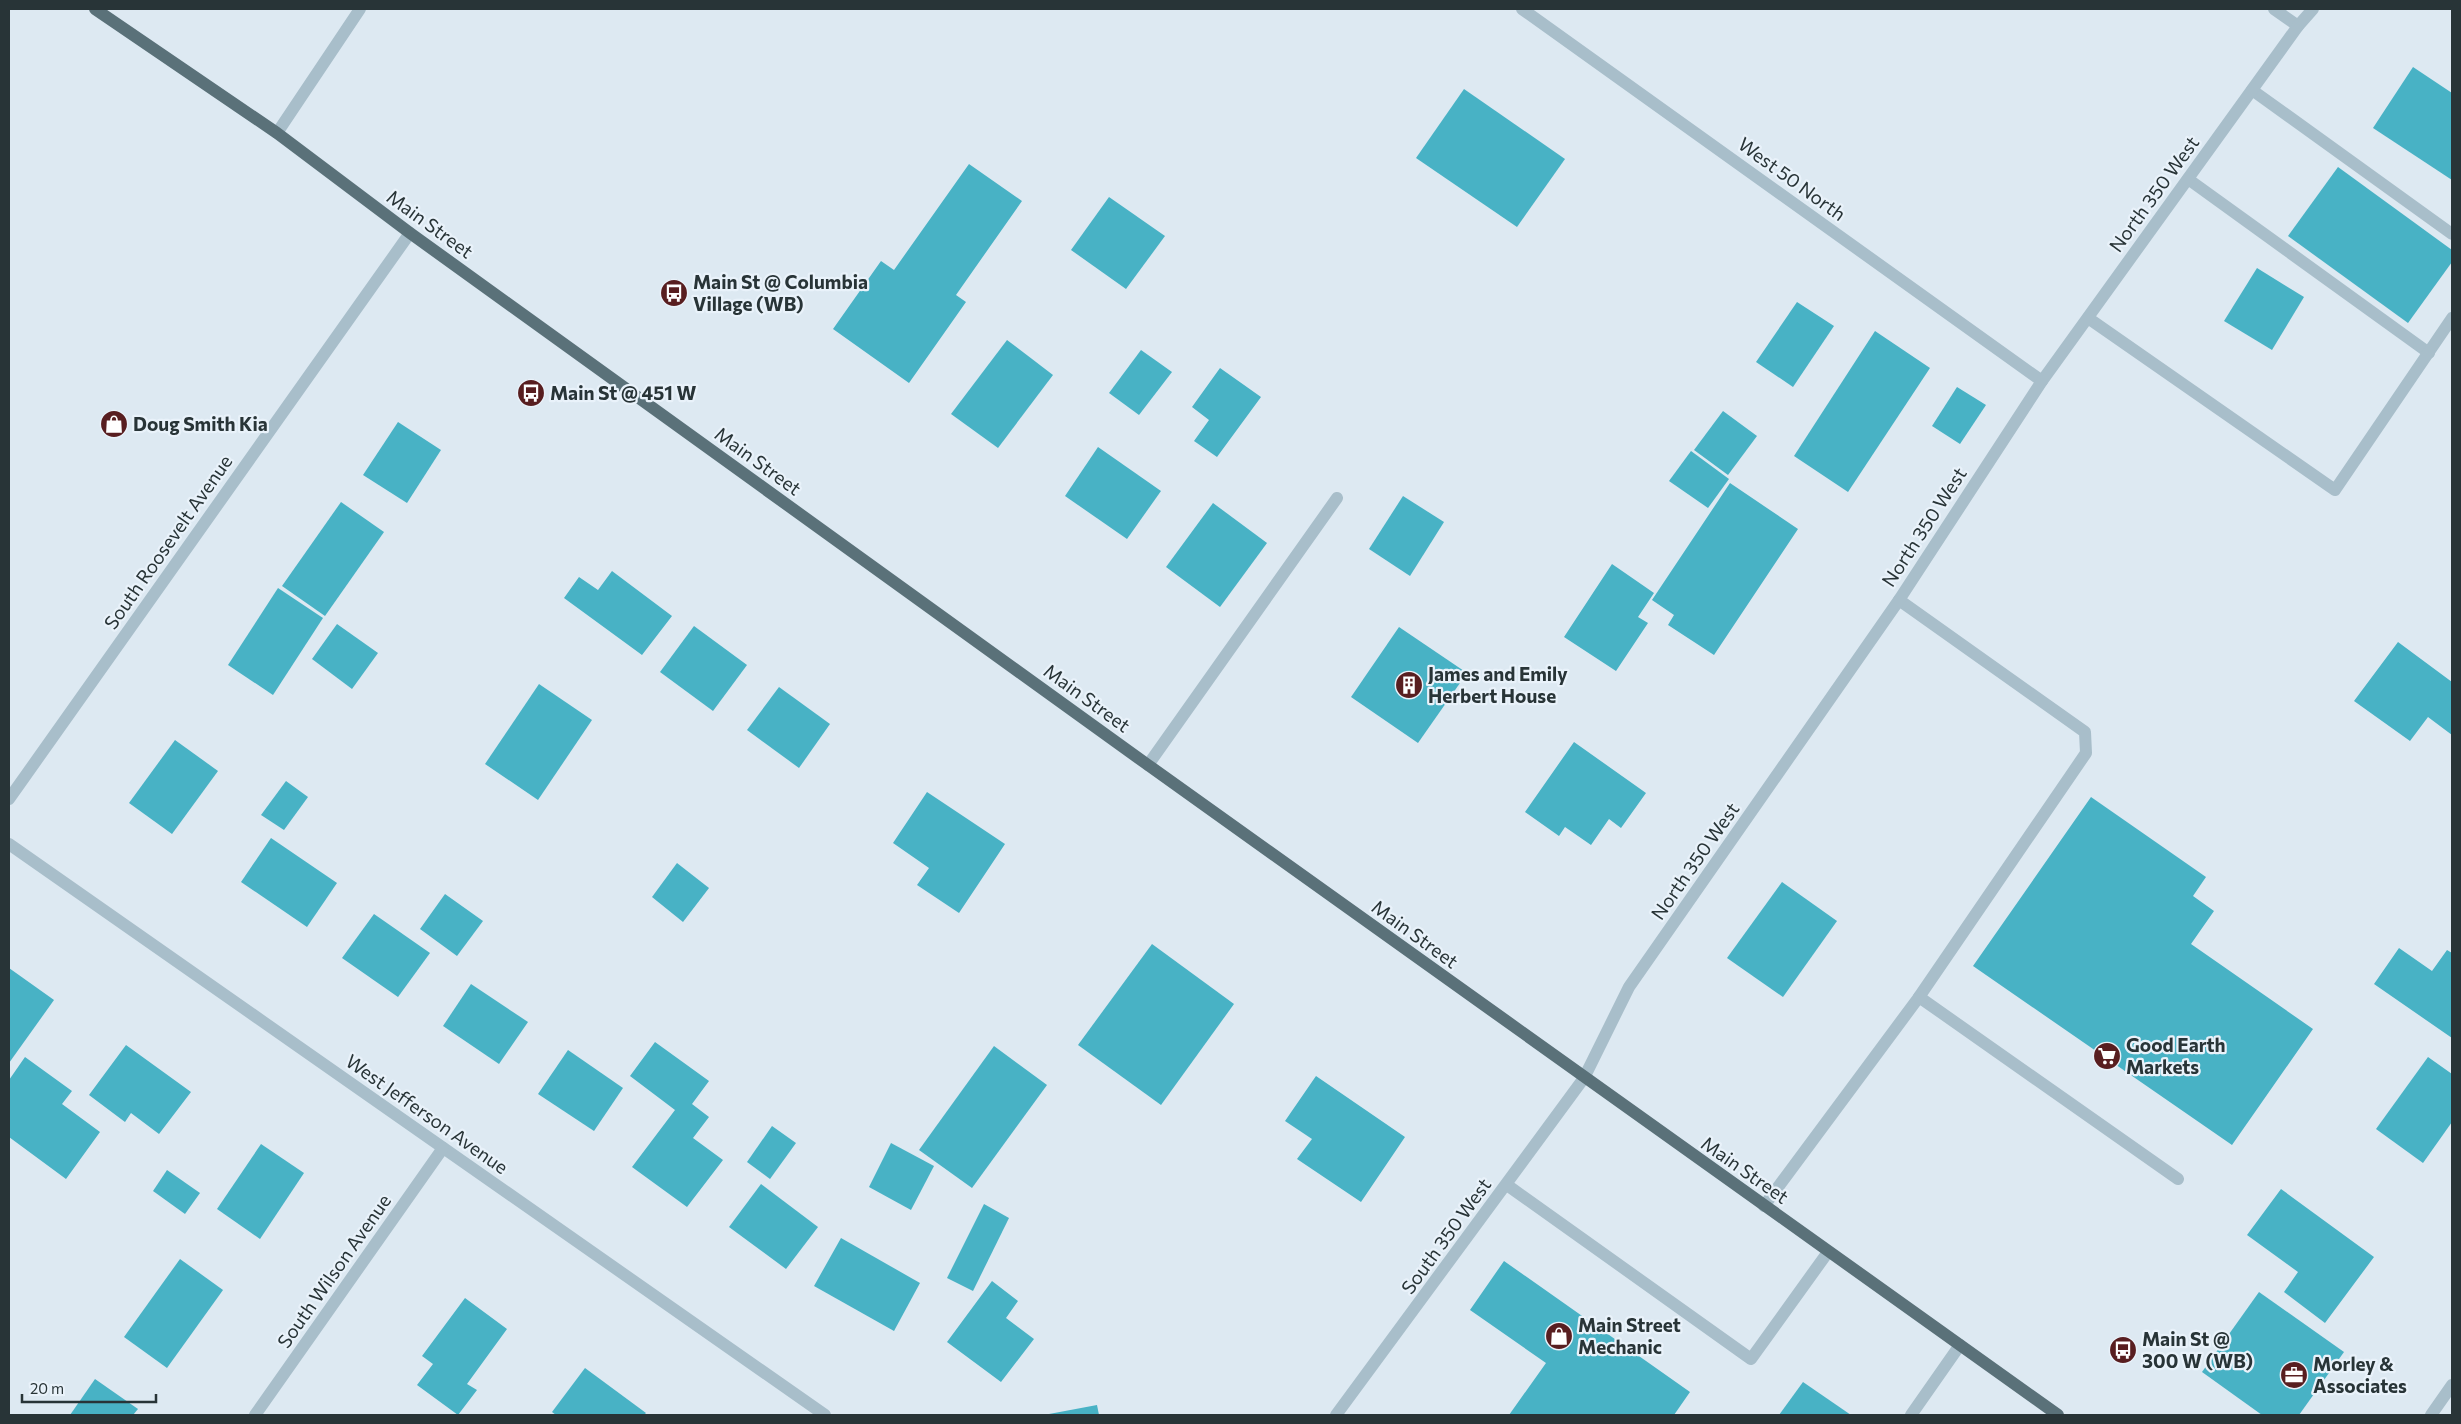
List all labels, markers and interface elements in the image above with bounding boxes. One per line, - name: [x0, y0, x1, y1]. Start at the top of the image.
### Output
- street label: North 350 West: [2104, 131, 2204, 256]
- street label: West 50 North: [1734, 132, 1850, 225]
- street label: Main Street: [383, 185, 478, 263]
- place label: Main St @ Columbia Village (WB): [693, 270, 868, 315]
- bus stop icon: Main St @ Columbia Village (WB): [659, 278, 689, 308]
- bus stop icon: Main St @ 451 W: [516, 378, 546, 408]
- place label: Main St @ 451 W: [550, 381, 696, 404]
- shop icon: Doug Smith Kia: [99, 409, 129, 439]
- place label: Doug Smith Kia: [133, 412, 268, 435]
- street label: Main Street: [711, 422, 806, 500]
- street label: South Roosevelt Avenue: [99, 450, 237, 633]
- street label: North 350 West: [1876, 462, 1971, 591]
- street label: Main Street: [1040, 659, 1135, 737]
- place label: James and Emily Herbert House: [1428, 662, 1568, 707]
- building icon: James and Emily Herbert House: [1394, 670, 1424, 700]
- street label: North 350 West: [1646, 797, 1744, 924]
- street label: Main Street: [1368, 895, 1463, 973]
- place label: Good Earth Markets: [2126, 1033, 2226, 1078]
- supermarket icon: Good Earth Markets: [2092, 1041, 2122, 1071]
- street label: West Jefferson Avenue: [342, 1049, 513, 1178]
- street label: Main Street: [1697, 1131, 1793, 1208]
- street label: South 350 West: [1396, 1173, 1495, 1298]
- street label: South Wilson Avenue: [272, 1189, 395, 1352]
- place label: Main Street Mechanic: [1578, 1313, 1681, 1358]
- shop icon: Main Street Mechanic: [1544, 1321, 1574, 1351]
- place label: Main St @ 300 W (WB): [2142, 1327, 2253, 1372]
- bus stop icon: Main St @ 300 W (WB): [2108, 1335, 2138, 1365]
- place label: Morley & Associates: [2313, 1352, 2407, 1397]
- office icon: Morley & Associates: [2279, 1360, 2309, 1390]
- scale bar: [22, 1372, 156, 1404]
- text: 20 m: [30, 1379, 64, 1397]

